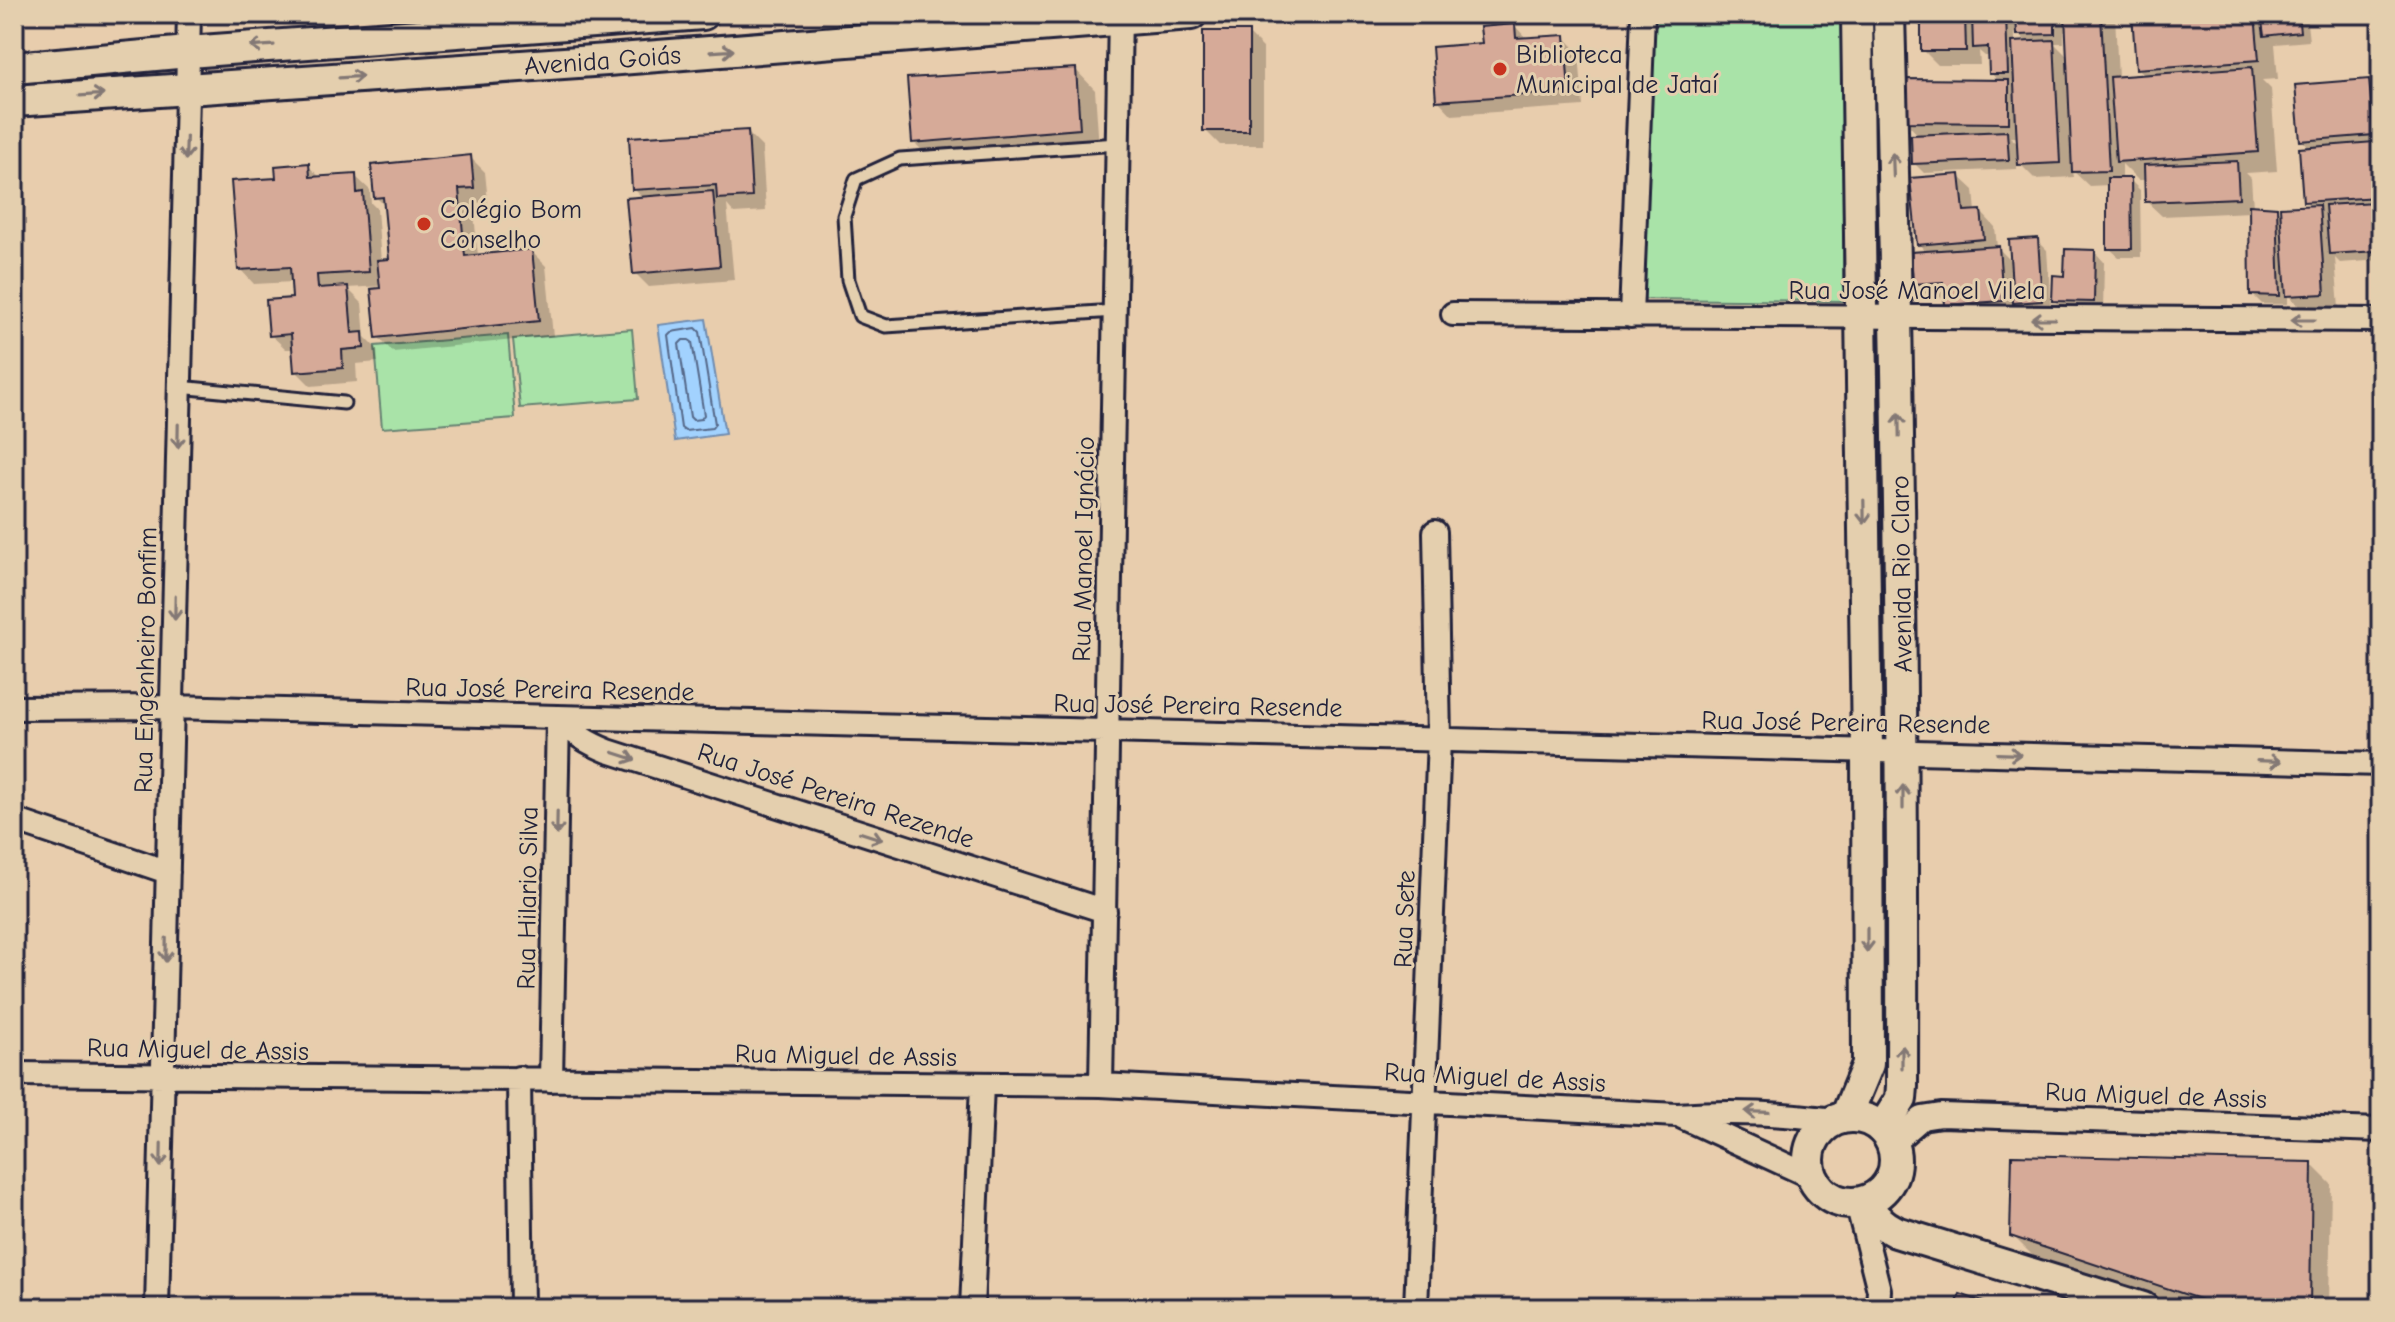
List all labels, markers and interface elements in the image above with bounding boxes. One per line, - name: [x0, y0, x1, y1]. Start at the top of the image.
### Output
- one-way arrow: [249, 39, 276, 54]
- street label: Avenida Goiás: [523, 40, 682, 82]
- place label: Biblioteca Municipal de Jataí: [1516, 40, 1719, 100]
- one-way arrow: [708, 43, 735, 58]
- marker: Biblioteca Municipal de Jataí: [1491, 60, 1509, 78]
- one-way arrow: [337, 69, 364, 84]
- one-way arrow: [78, 87, 105, 102]
- one-way arrow: [178, 134, 194, 161]
- one-way arrow: [1886, 152, 1901, 179]
- place label: Colégio Bom Conselho: [440, 195, 582, 255]
- marker: Colégio Bom Conselho: [415, 215, 433, 233]
- street label: Rua José Manoel Vilela: [1788, 276, 2046, 306]
- one-way arrow: [2030, 311, 2057, 327]
- one-way arrow: [2290, 312, 2317, 328]
- one-way arrow: [1891, 412, 1907, 439]
- one-way arrow: [170, 422, 186, 449]
- street label: Rua Manoel Ignácio: [1067, 436, 1101, 662]
- street label: Avenida Rio Claro: [1885, 475, 1919, 673]
- one-way arrow: [1856, 498, 1872, 525]
- street label: Rua Engenheiro Bonfim: [129, 527, 163, 793]
- one-way arrow: [167, 594, 182, 621]
- street label: Rua José Pereira Resende: [405, 672, 695, 708]
- street label: Rua José Pereira Resende: [1053, 688, 1343, 724]
- street label: Rua José Pereira Resende: [1701, 705, 1991, 741]
- street label: Rua José Pereira Rezende: [694, 737, 978, 855]
- one-way arrow: [1995, 746, 2022, 762]
- one-way arrow: [611, 750, 636, 765]
- one-way arrow: [2255, 754, 2282, 769]
- one-way arrow: [1895, 784, 1911, 811]
- street label: Rua Hilario Silva: [511, 806, 545, 990]
- one-way arrow: [549, 809, 564, 836]
- one-way arrow: [858, 829, 884, 844]
- street label: Rua Sete: [1388, 870, 1422, 969]
- one-way arrow: [1860, 926, 1875, 953]
- one-way arrow: [158, 936, 174, 963]
- street label: Rua Miguel de Assis: [87, 1033, 309, 1067]
- street label: Rua Miguel de Assis: [735, 1039, 957, 1073]
- one-way arrow: [1894, 1044, 1910, 1071]
- street label: Rua Miguel de Assis: [1383, 1057, 1607, 1099]
- street label: Rua Miguel de Assis: [2045, 1077, 2267, 1115]
- one-way arrow: [1744, 1104, 1771, 1120]
- one-way arrow: [153, 1141, 168, 1168]

